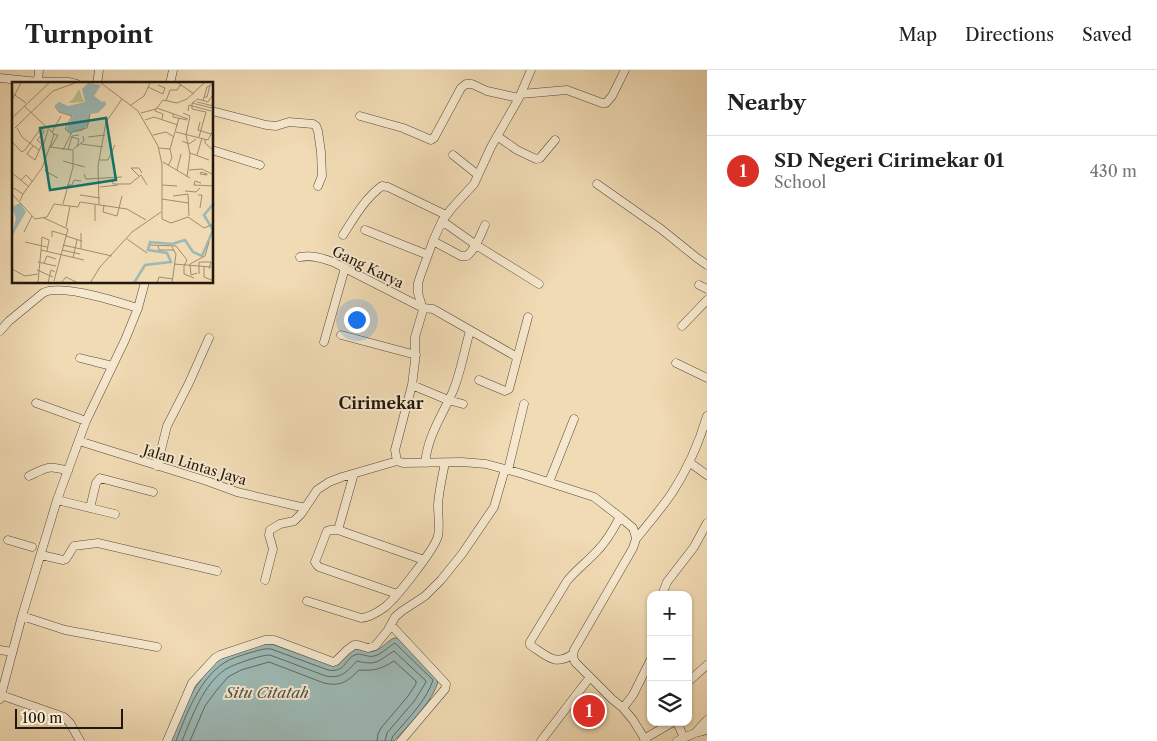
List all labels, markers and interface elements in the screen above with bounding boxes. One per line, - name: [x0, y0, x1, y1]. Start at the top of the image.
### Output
- text: Turnpoint: [25, 20, 153, 49]
- text: Map: [898, 24, 937, 46]
- text: Directions: [965, 24, 1054, 46]
- text: Saved: [1082, 24, 1132, 46]
- inset map: [12, 82, 214, 284]
- text: Nearby: [727, 90, 806, 115]
- text: SD Negeri Cirimekar 01: [774, 149, 1004, 172]
- text: 1: [739, 161, 747, 181]
- text: 430 m: [1090, 161, 1137, 181]
- text: School: [774, 172, 826, 192]
- street label: Gang Karya: [329, 242, 407, 292]
- your location: [344, 307, 370, 333]
- district label: Cirimekar: [338, 393, 424, 413]
- street label: Jalan Lintas Jaya: [139, 440, 249, 489]
- map controls: [647, 591, 692, 726]
- button: +: [647, 591, 692, 636]
- button: −: [647, 636, 692, 681]
- button: layers: [647, 681, 692, 726]
- water label: Situ Citatah: [224, 683, 309, 702]
- pin: 1: [573, 692, 605, 730]
- scale bar: [15, 706, 122, 729]
- text: 100 m: [22, 709, 62, 727]

